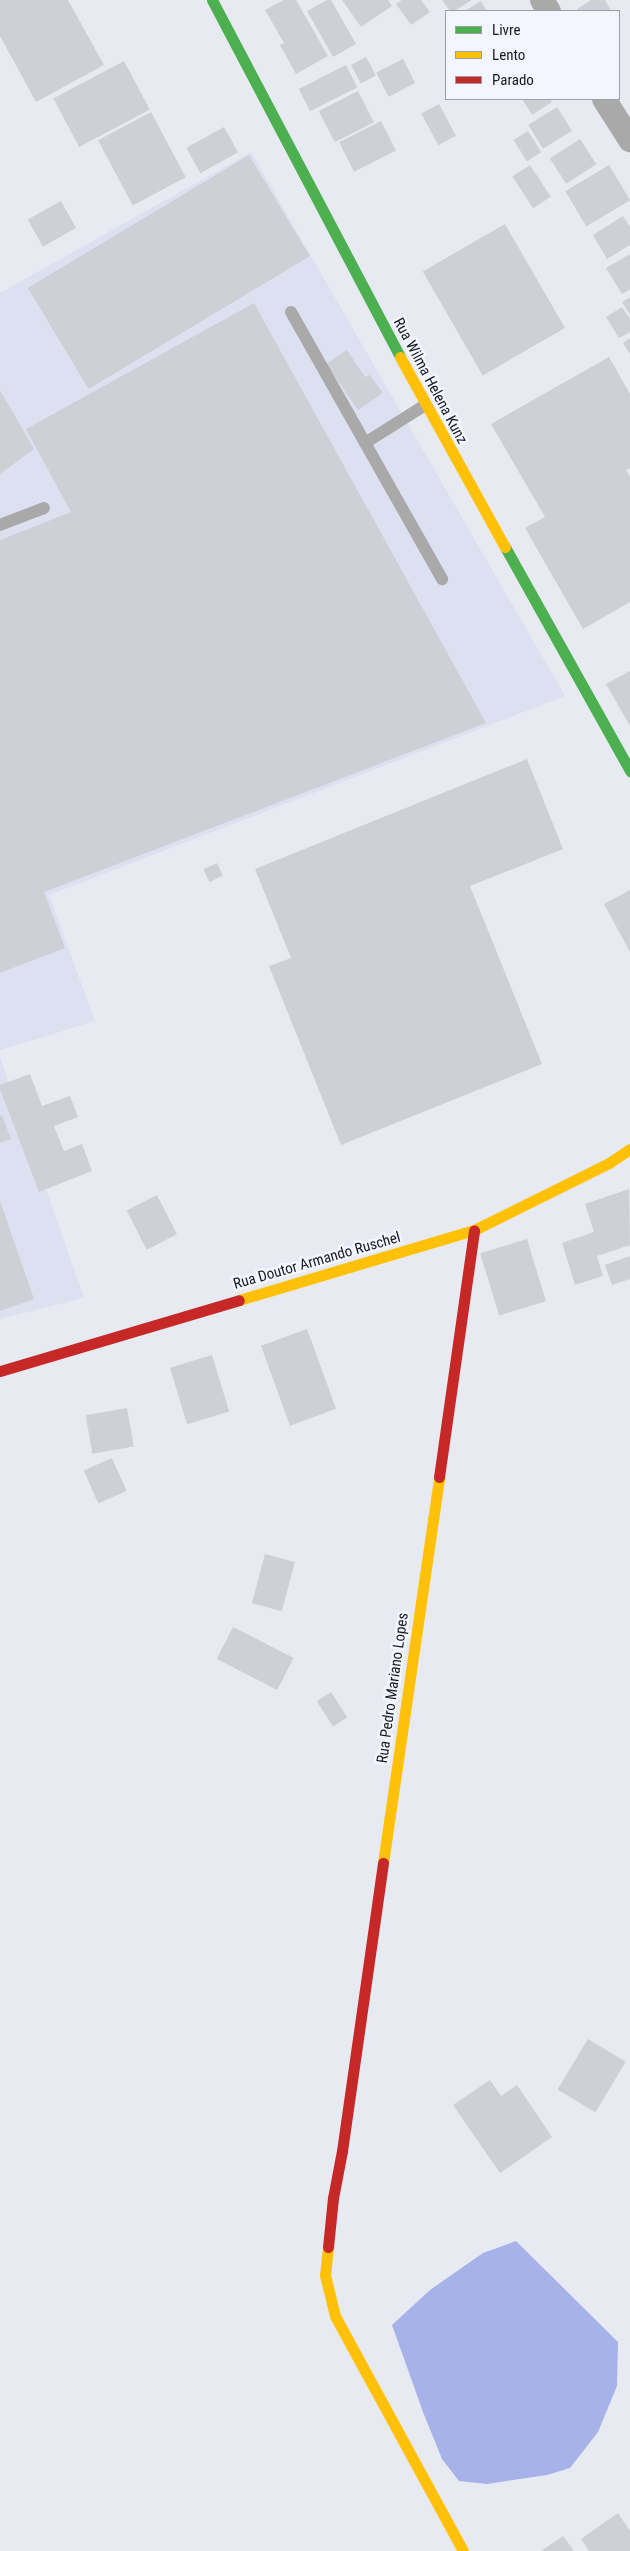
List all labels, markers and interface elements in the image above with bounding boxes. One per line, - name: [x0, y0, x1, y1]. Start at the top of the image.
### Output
- legend: [445, 10, 620, 100]
- text: Livre: [492, 21, 520, 39]
- text: Lento: [492, 46, 525, 64]
- text: Parado: [492, 71, 534, 89]
- street label: Rua Wilma Helena Kunz: [389, 315, 471, 447]
- street label: Rua Doutor Armando Ruschel: [231, 1228, 403, 1294]
- street label: Rua Pedro Mariano Lopes: [374, 1612, 412, 1764]

